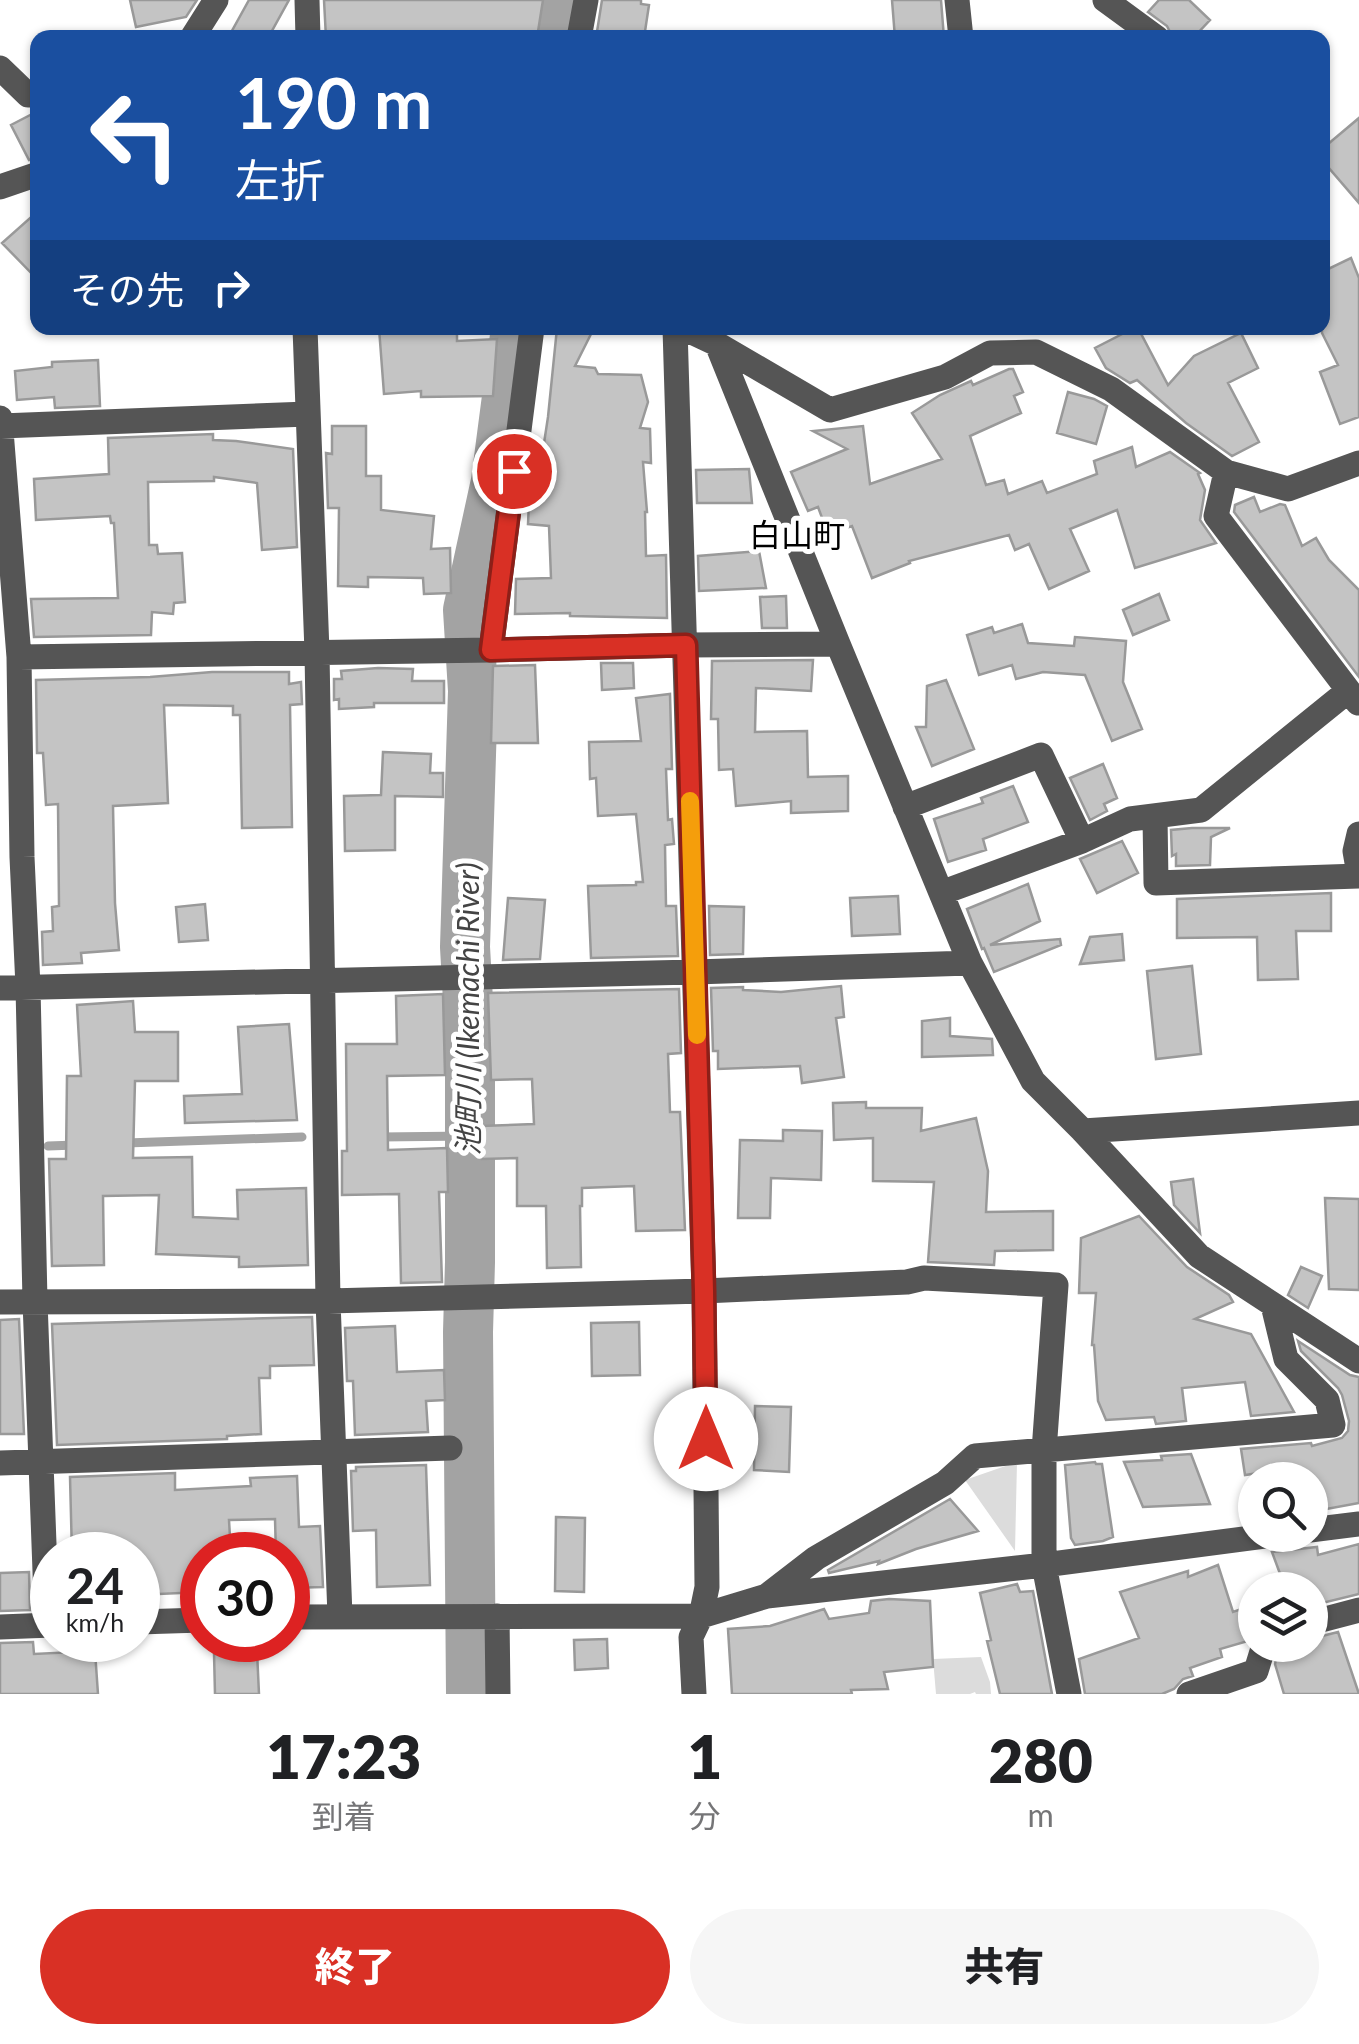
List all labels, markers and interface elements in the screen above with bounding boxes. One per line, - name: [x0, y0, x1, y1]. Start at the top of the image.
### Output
- text: 190 m: [235, 60, 432, 144]
- icon: left: [70, 70, 200, 200]
- text: 左折: [235, 153, 325, 207]
- icon: right: [204, 260, 259, 315]
- text: その先: [70, 266, 184, 312]
- pin: [472, 429, 557, 514]
- icon: arrive: [487, 444, 542, 499]
- district label: 白山町: [749, 515, 845, 554]
- water label: 池町川 (Ikemachi River): [449, 862, 485, 1156]
- position arrow: [654, 1387, 758, 1491]
- map controls: [1238, 1462, 1328, 1662]
- button: search: [1238, 1462, 1328, 1552]
- speed limit sign: 30: [180, 1532, 310, 1662]
- text: 24: [66, 1555, 124, 1615]
- button: layers: [1238, 1572, 1328, 1662]
- text: km/h: [66, 1607, 124, 1637]
- text: 17:23: [266, 1720, 421, 1792]
- text: 1: [687, 1720, 722, 1792]
- text: 280: [988, 1724, 1093, 1796]
- text: m: [1027, 1795, 1054, 1834]
- text: 到着: [312, 1796, 376, 1835]
- text: 分: [689, 1796, 721, 1835]
- button: 終了: [40, 1909, 670, 2024]
- button: 共有: [690, 1909, 1319, 2024]

